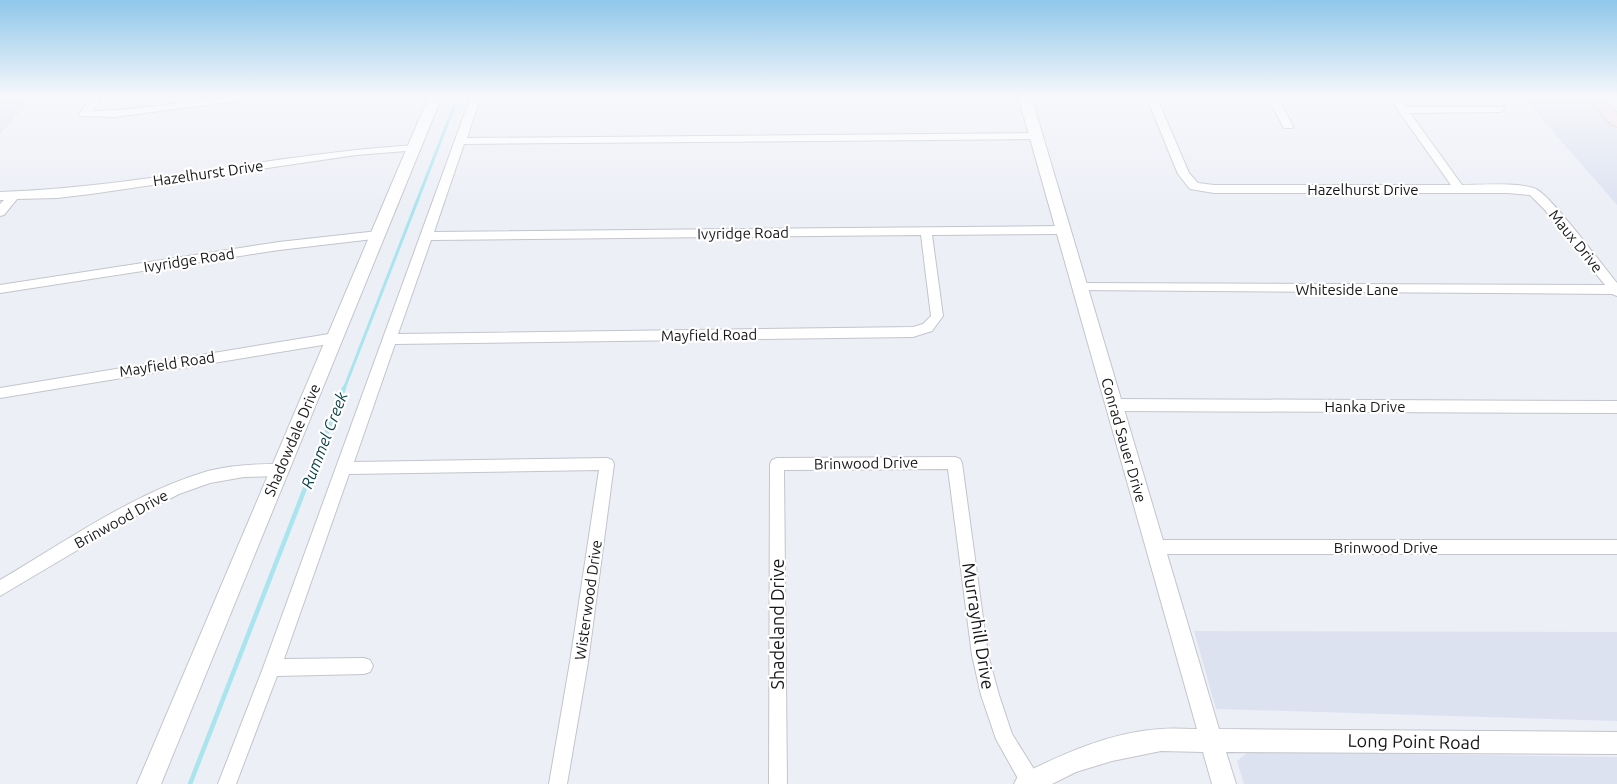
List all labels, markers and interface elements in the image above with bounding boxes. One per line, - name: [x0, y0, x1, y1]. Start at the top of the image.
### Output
- street label: Hazelhurst Drive: [152, 157, 264, 189]
- street label: Hazelhurst Drive: [1307, 181, 1419, 198]
- street label: Maux Drive: [1546, 206, 1606, 276]
- street label: Ivyridge Road: [697, 224, 789, 242]
- street label: Ivyridge Road: [142, 244, 236, 276]
- street label: Whiteside Lane: [1295, 281, 1399, 298]
- street label: Mayfield Road: [661, 326, 757, 344]
- street label: Mayfield Road: [118, 348, 216, 380]
- street label: Conrad Sauer Drive: [1098, 376, 1150, 504]
- street label: Shadowdale Drive: [261, 381, 323, 499]
- water label: Rummel Creek: [297, 389, 351, 491]
- street label: Hanka Drive: [1325, 398, 1405, 415]
- street label: Brinwood Drive: [814, 454, 918, 472]
- street label: Brinwood Drive: [71, 486, 171, 552]
- street label: Wisterwood Drive: [571, 539, 605, 661]
- street label: Brinwood Drive: [1334, 539, 1438, 556]
- street label: Shadeland Drive: [767, 559, 787, 689]
- street label: Murrayhill Drive: [959, 561, 999, 691]
- street label: Long Point Road: [1347, 730, 1481, 752]

